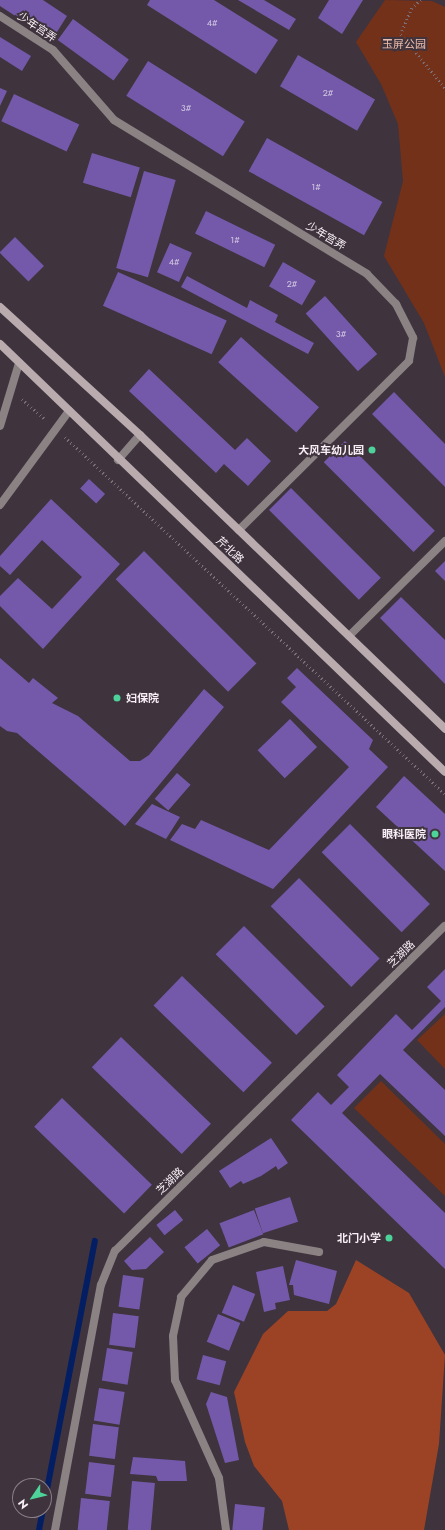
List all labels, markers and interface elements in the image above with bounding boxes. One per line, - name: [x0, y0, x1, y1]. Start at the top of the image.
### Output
- street label: 少年宫弄: [15, 9, 59, 45]
- house number: 4#: [207, 18, 217, 28]
- park label: 玉屏公园: [382, 37, 426, 51]
- house number: 2#: [323, 88, 333, 98]
- house number: 3#: [181, 103, 191, 113]
- house number: 1#: [311, 182, 321, 192]
- street label: 少年宫弄: [304, 219, 348, 253]
- house number: 1#: [230, 235, 240, 245]
- house number: 4#: [169, 257, 179, 267]
- house number: 2#: [287, 279, 297, 289]
- house number: 3#: [336, 329, 346, 339]
- place label: 大风车幼儿园: [298, 443, 364, 457]
- marker: 大风车幼儿园: [367, 445, 377, 455]
- street label: 芹北路: [213, 534, 247, 566]
- place label: 妇保院: [126, 691, 159, 705]
- marker: 妇保院: [111, 692, 123, 704]
- place label: 眼科医院: [382, 827, 426, 841]
- marker: 眼科医院: [429, 828, 441, 840]
- street label: 芝湖路: [385, 938, 417, 970]
- street label: 芝湖路: [154, 1165, 186, 1197]
- place label: 北门小学: [337, 1231, 381, 1245]
- marker: 北门小学: [384, 1233, 394, 1243]
- north arrow: [12, 1478, 52, 1518]
- text: N: [14, 1496, 32, 1512]

